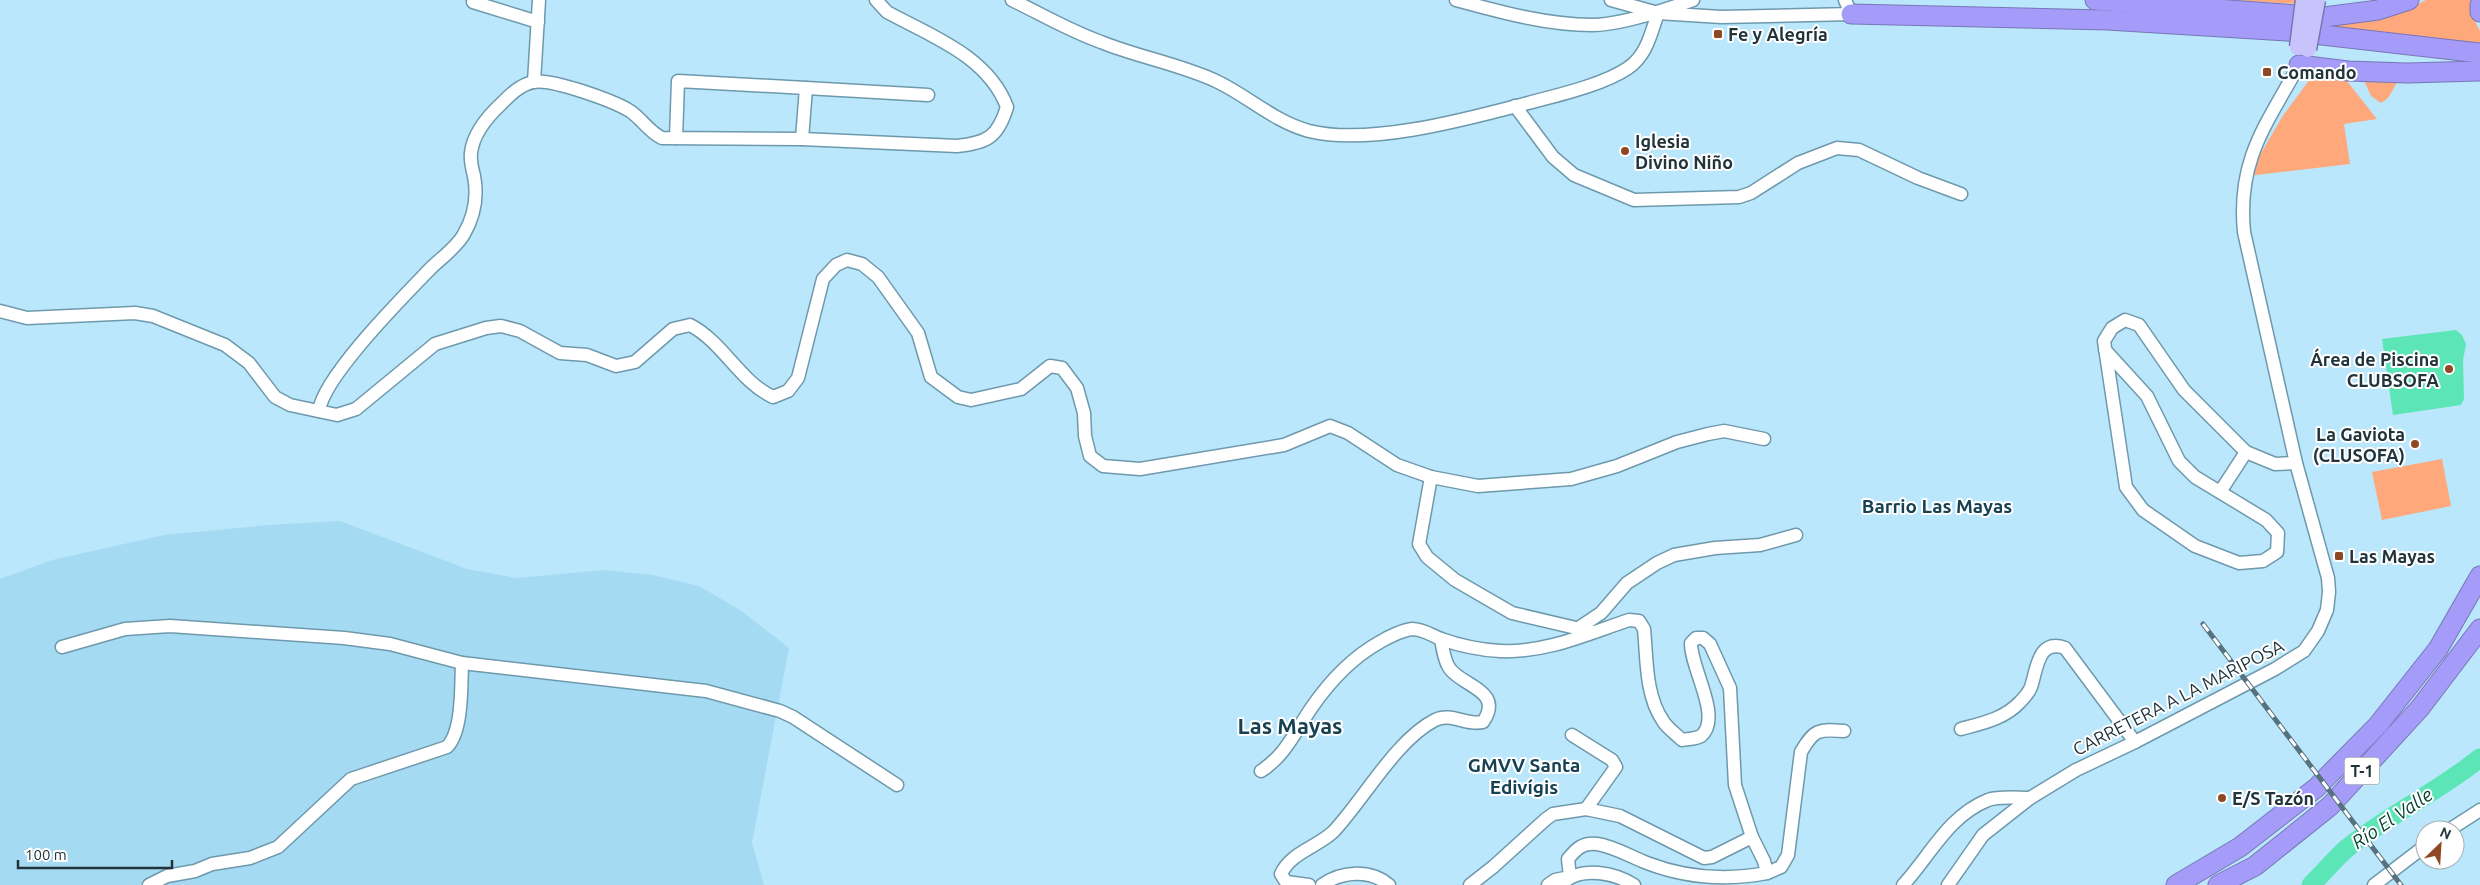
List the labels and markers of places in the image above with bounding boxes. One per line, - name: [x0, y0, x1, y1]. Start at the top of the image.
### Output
- place label: Fe y Alegría: [1728, 24, 1828, 44]
- marker: Fe y Alegría: [1712, 28, 1724, 40]
- place label: Comando: [2277, 62, 2357, 82]
- marker: Comando: [2261, 66, 2273, 78]
- place label: Iglesia Divino Niño: [1635, 131, 1733, 172]
- marker: Iglesia Divino Niño: [1619, 145, 1631, 157]
- place label: Área de Piscina CLUBSOFA: [2310, 348, 2439, 390]
- marker: Área de Piscina CLUBSOFA: [2443, 363, 2455, 375]
- place label: La Gaviota (CLUSOFA): [2313, 424, 2405, 466]
- marker: La Gaviota (CLUSOFA): [2409, 438, 2421, 450]
- place label: Las Mayas: [2349, 546, 2435, 566]
- marker: Las Mayas: [2333, 550, 2345, 562]
- place label: E/S Tazón: [2232, 788, 2314, 808]
- marker: E/S Tazón: [2216, 792, 2228, 804]

